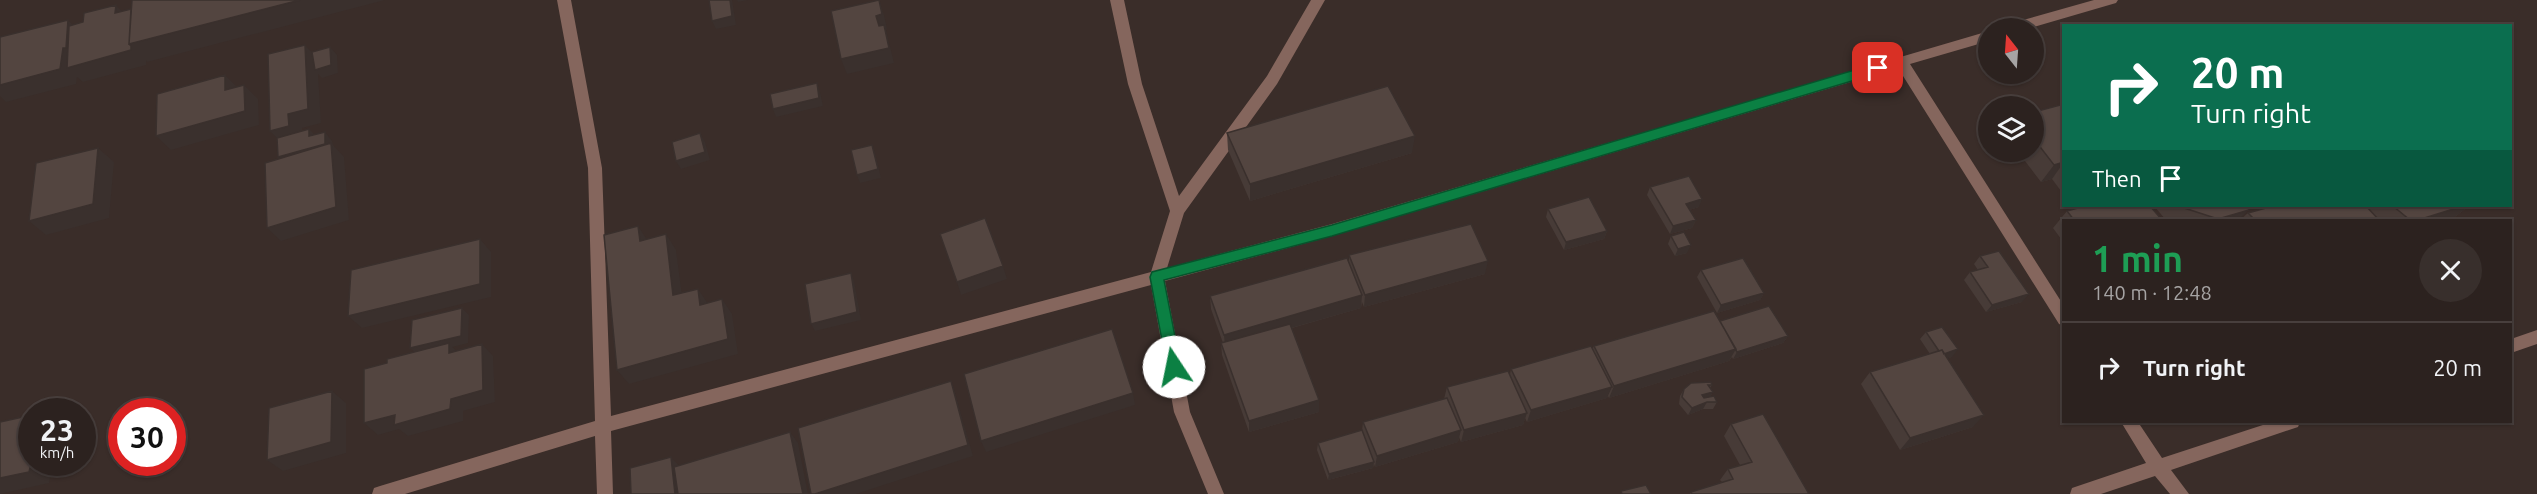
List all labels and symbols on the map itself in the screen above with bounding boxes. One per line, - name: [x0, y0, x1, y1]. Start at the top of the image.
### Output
- north arrow: [1978, 18, 2044, 84]
- pin: [1852, 42, 1903, 93]
- position arrow: [1142, 335, 1206, 399]
- speed limit sign: 30: [108, 398, 186, 476]

